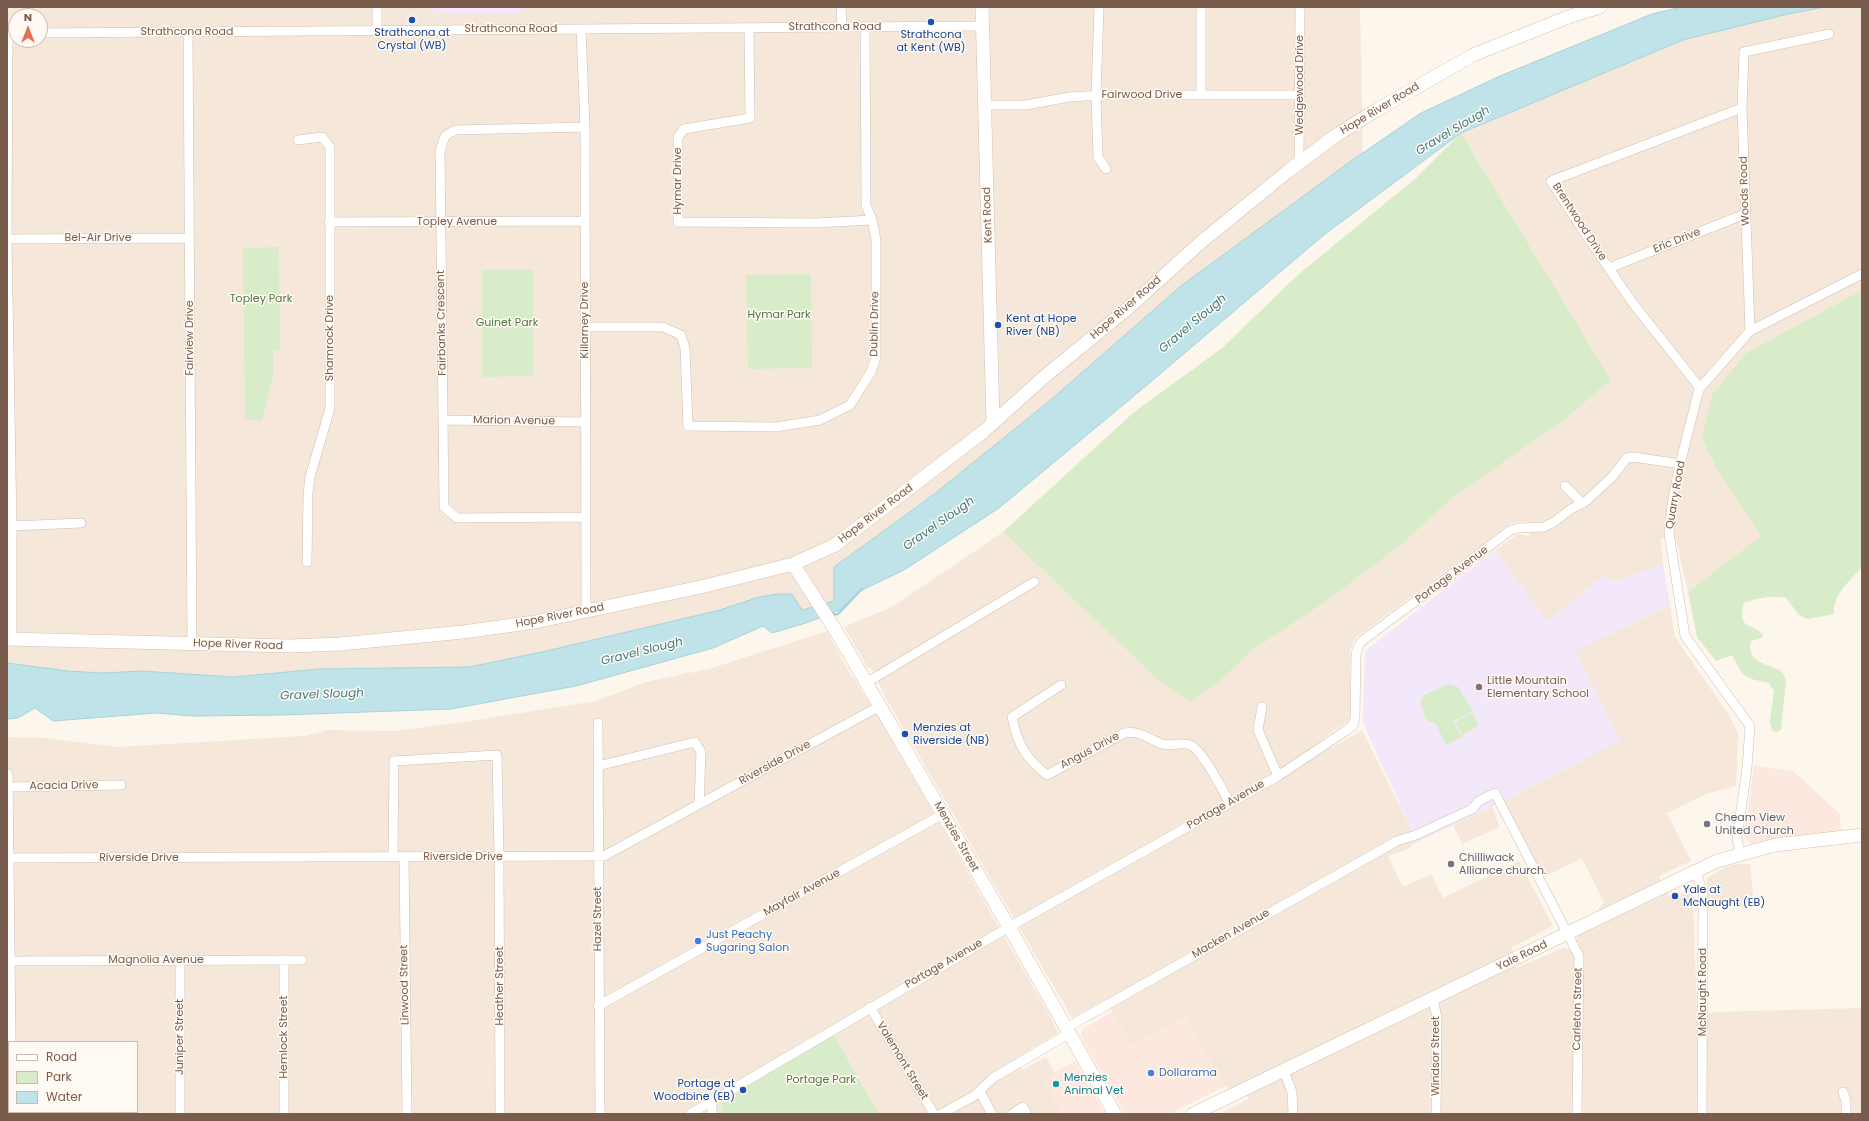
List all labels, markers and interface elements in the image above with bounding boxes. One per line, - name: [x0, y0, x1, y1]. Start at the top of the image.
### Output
- north arrow: [8, 8, 48, 48]
- text: N: [24, 9, 32, 25]
- marker: Strathcona at Crystal (WB): [407, 15, 417, 25]
- marker: Strathcona at Kent (WB): [926, 17, 936, 27]
- street label: Strathcona Road: [789, 20, 881, 34]
- street label: Strathcona Road: [465, 22, 557, 36]
- street label: Strathcona Road: [141, 25, 233, 39]
- place label: Strathcona at Crystal (WB): [374, 26, 450, 52]
- place label: Strathcona at Kent (WB): [896, 28, 966, 54]
- street label: Wedgewood Drive: [1293, 35, 1307, 135]
- street label: Hope River Road: [1338, 80, 1422, 138]
- street label: Fairwood Drive: [1102, 88, 1182, 102]
- water label: Gravel Slough: [1413, 103, 1493, 159]
- street label: Hymar Drive: [671, 147, 685, 215]
- street label: Woods Road: [1737, 156, 1753, 226]
- street label: Brentwood Drive: [1549, 181, 1609, 263]
- street label: Kent Road: [980, 187, 996, 243]
- street label: Topley Avenue: [417, 215, 497, 229]
- street label: Eric Drive: [1652, 226, 1702, 256]
- street label: Bel-Air Drive: [64, 231, 132, 245]
- street label: Fairbanks Crescent: [434, 270, 450, 376]
- street label: Hope River Road: [1088, 274, 1164, 342]
- street label: Killarney Drive: [578, 282, 592, 358]
- street label: Dublin Drive: [868, 291, 882, 357]
- park label: Topley Park: [230, 292, 292, 306]
- water label: Gravel Slough: [1156, 292, 1230, 356]
- street label: Shamrock Drive: [323, 295, 337, 381]
- street label: Fairview Drive: [183, 300, 197, 376]
- park label: Hymar Park: [747, 308, 811, 322]
- place label: Kent at Hope River (NB): [1006, 312, 1077, 338]
- park label: Guinet Park: [476, 316, 538, 330]
- marker: Kent at Hope River (NB): [993, 320, 1003, 330]
- street label: Marion Avenue: [473, 414, 555, 428]
- street label: Quarry Road: [1664, 460, 1688, 530]
- street label: Hope River Road: [836, 482, 916, 546]
- water label: Gravel Slough: [901, 494, 977, 554]
- street label: Portage Avenue: [1413, 543, 1491, 607]
- street label: Hope River Road: [515, 601, 605, 631]
- water label: Gravel Slough: [600, 635, 684, 669]
- street label: Hope River Road: [193, 637, 283, 653]
- place label: Little Mountain Elementary School: [1487, 674, 1589, 700]
- marker: Little Mountain Elementary School: [1474, 682, 1484, 692]
- water label: Gravel Slough: [280, 686, 364, 704]
- place label: Menzies at Riverside (NB): [913, 721, 990, 747]
- marker: Menzies at Riverside (NB): [900, 729, 910, 739]
- street label: Angus Drive: [1058, 730, 1122, 772]
- street label: Riverside Drive: [737, 738, 813, 788]
- street label: Portage Avenue: [1185, 777, 1267, 833]
- street label: Acacia Drive: [29, 779, 99, 793]
- street label: Menzies Street: [931, 800, 981, 874]
- place label: Cheam View United Church: [1715, 811, 1794, 837]
- marker: Cheam View United Church: [1702, 819, 1712, 829]
- street label: Riverside Drive: [423, 850, 503, 864]
- street label: Riverside Drive: [99, 851, 179, 865]
- place label: Chilliwack Alliance church.: [1459, 851, 1546, 877]
- marker: Chilliwack Alliance church.: [1446, 859, 1456, 869]
- street label: Mayfair Avenue: [762, 867, 842, 919]
- place label: Yale at McNaught (EB): [1683, 883, 1765, 909]
- street label: Hazel Street: [591, 887, 605, 951]
- marker: Yale at McNaught (EB): [1670, 891, 1680, 901]
- street label: Macken Avenue: [1190, 906, 1272, 962]
- place label: Just Peachy Sugaring Salon: [706, 928, 789, 954]
- marker: Just Peachy Sugaring Salon: [693, 936, 703, 946]
- street label: Portage Avenue: [903, 936, 985, 992]
- street label: Yale Road: [1494, 938, 1550, 974]
- street label: Linwood Street: [398, 945, 412, 1025]
- street label: Heather Street: [493, 947, 507, 1025]
- street label: McNaught Road: [1696, 948, 1710, 1036]
- street label: Magnolia Avenue: [108, 953, 204, 967]
- street label: Carleton Street: [1571, 967, 1585, 1051]
- street label: Hemlock Street: [277, 996, 291, 1078]
- street label: Juniper Street: [173, 999, 187, 1075]
- street label: Windsor Street: [1429, 1016, 1443, 1096]
- street label: Valemont Street: [873, 1019, 931, 1103]
- legend: [8, 1041, 138, 1113]
- text: Road: [46, 1048, 77, 1065]
- place label: Dollarama: [1159, 1066, 1217, 1080]
- text: Park: [46, 1068, 72, 1085]
- marker: Dollarama: [1146, 1068, 1156, 1078]
- place label: Menzies Animal Vet: [1064, 1071, 1124, 1097]
- park label: Portage Park: [786, 1073, 856, 1087]
- place label: Portage at Woodbine (EB): [653, 1077, 735, 1103]
- marker: Menzies Animal Vet: [1051, 1079, 1061, 1089]
- marker: Portage at Woodbine (EB): [738, 1085, 748, 1095]
- text: Water: [46, 1088, 82, 1105]

